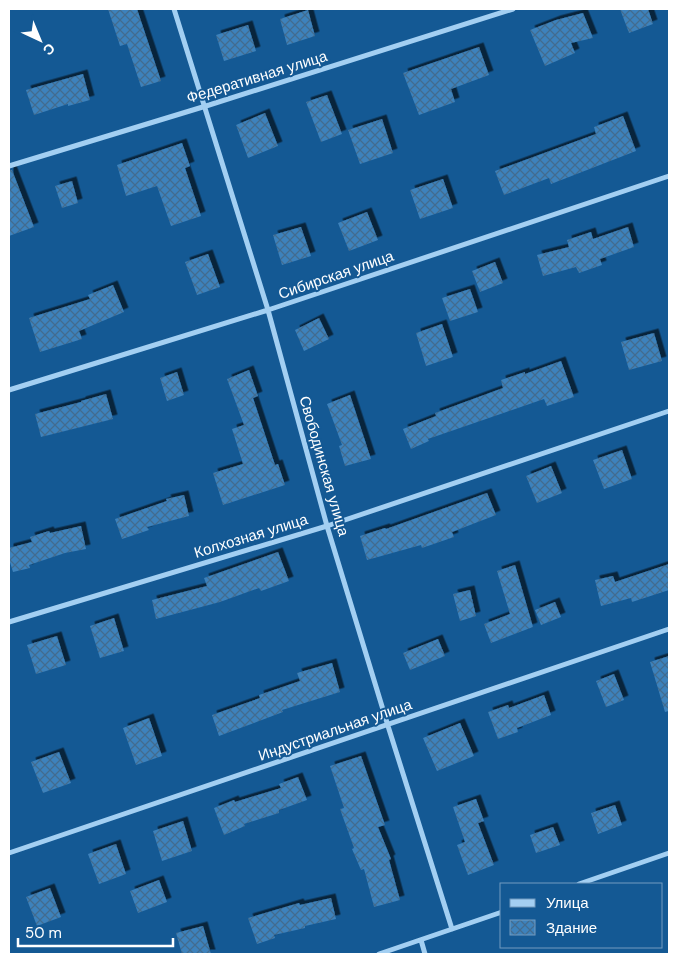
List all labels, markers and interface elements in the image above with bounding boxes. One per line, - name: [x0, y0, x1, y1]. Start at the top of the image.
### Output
- north arrow: [15, 15, 65, 65]
- text: С: [39, 39, 59, 59]
- street label: Федеративная улица: [184, 46, 330, 108]
- street label: Сибирская улица: [276, 246, 397, 304]
- street label: Свободинская улица: [294, 394, 354, 539]
- street label: Колхозная улица: [192, 509, 311, 563]
- street label: Индустриальная улица: [256, 694, 415, 766]
- legend: [500, 883, 663, 948]
- text: Улица: [546, 893, 589, 913]
- scale bar: [18, 916, 172, 948]
- text: Здание: [546, 918, 597, 938]
- text: 50 m: [25, 923, 62, 943]

